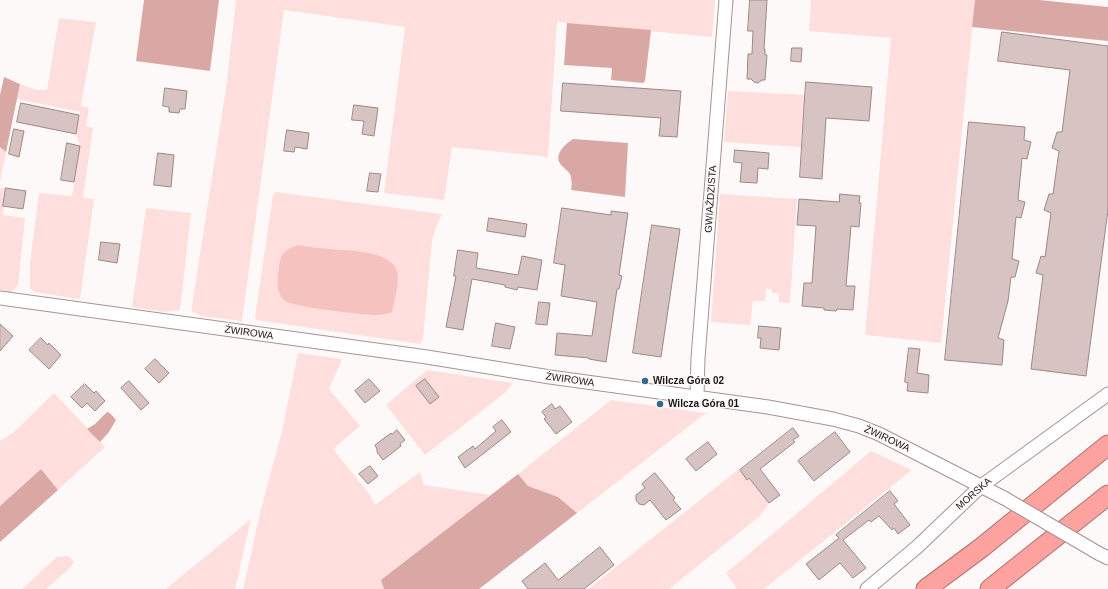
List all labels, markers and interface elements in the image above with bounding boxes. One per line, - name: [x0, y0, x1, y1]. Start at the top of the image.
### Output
- street label: GWIAŹDZISTA: [703, 165, 719, 233]
- street label: ŻWIROWA: [224, 324, 274, 342]
- street label: ŻWIROWA: [545, 371, 595, 389]
- place label: Wilcza Góra 02: [653, 375, 724, 387]
- marker: Wilcza Góra 02: [640, 376, 650, 386]
- place label: Wilcza Góra 01: [668, 398, 739, 410]
- marker: Wilcza Góra 01: [655, 399, 665, 409]
- street label: ŻWIROWA: [862, 423, 912, 455]
- street label: MORSKA: [954, 475, 994, 513]

